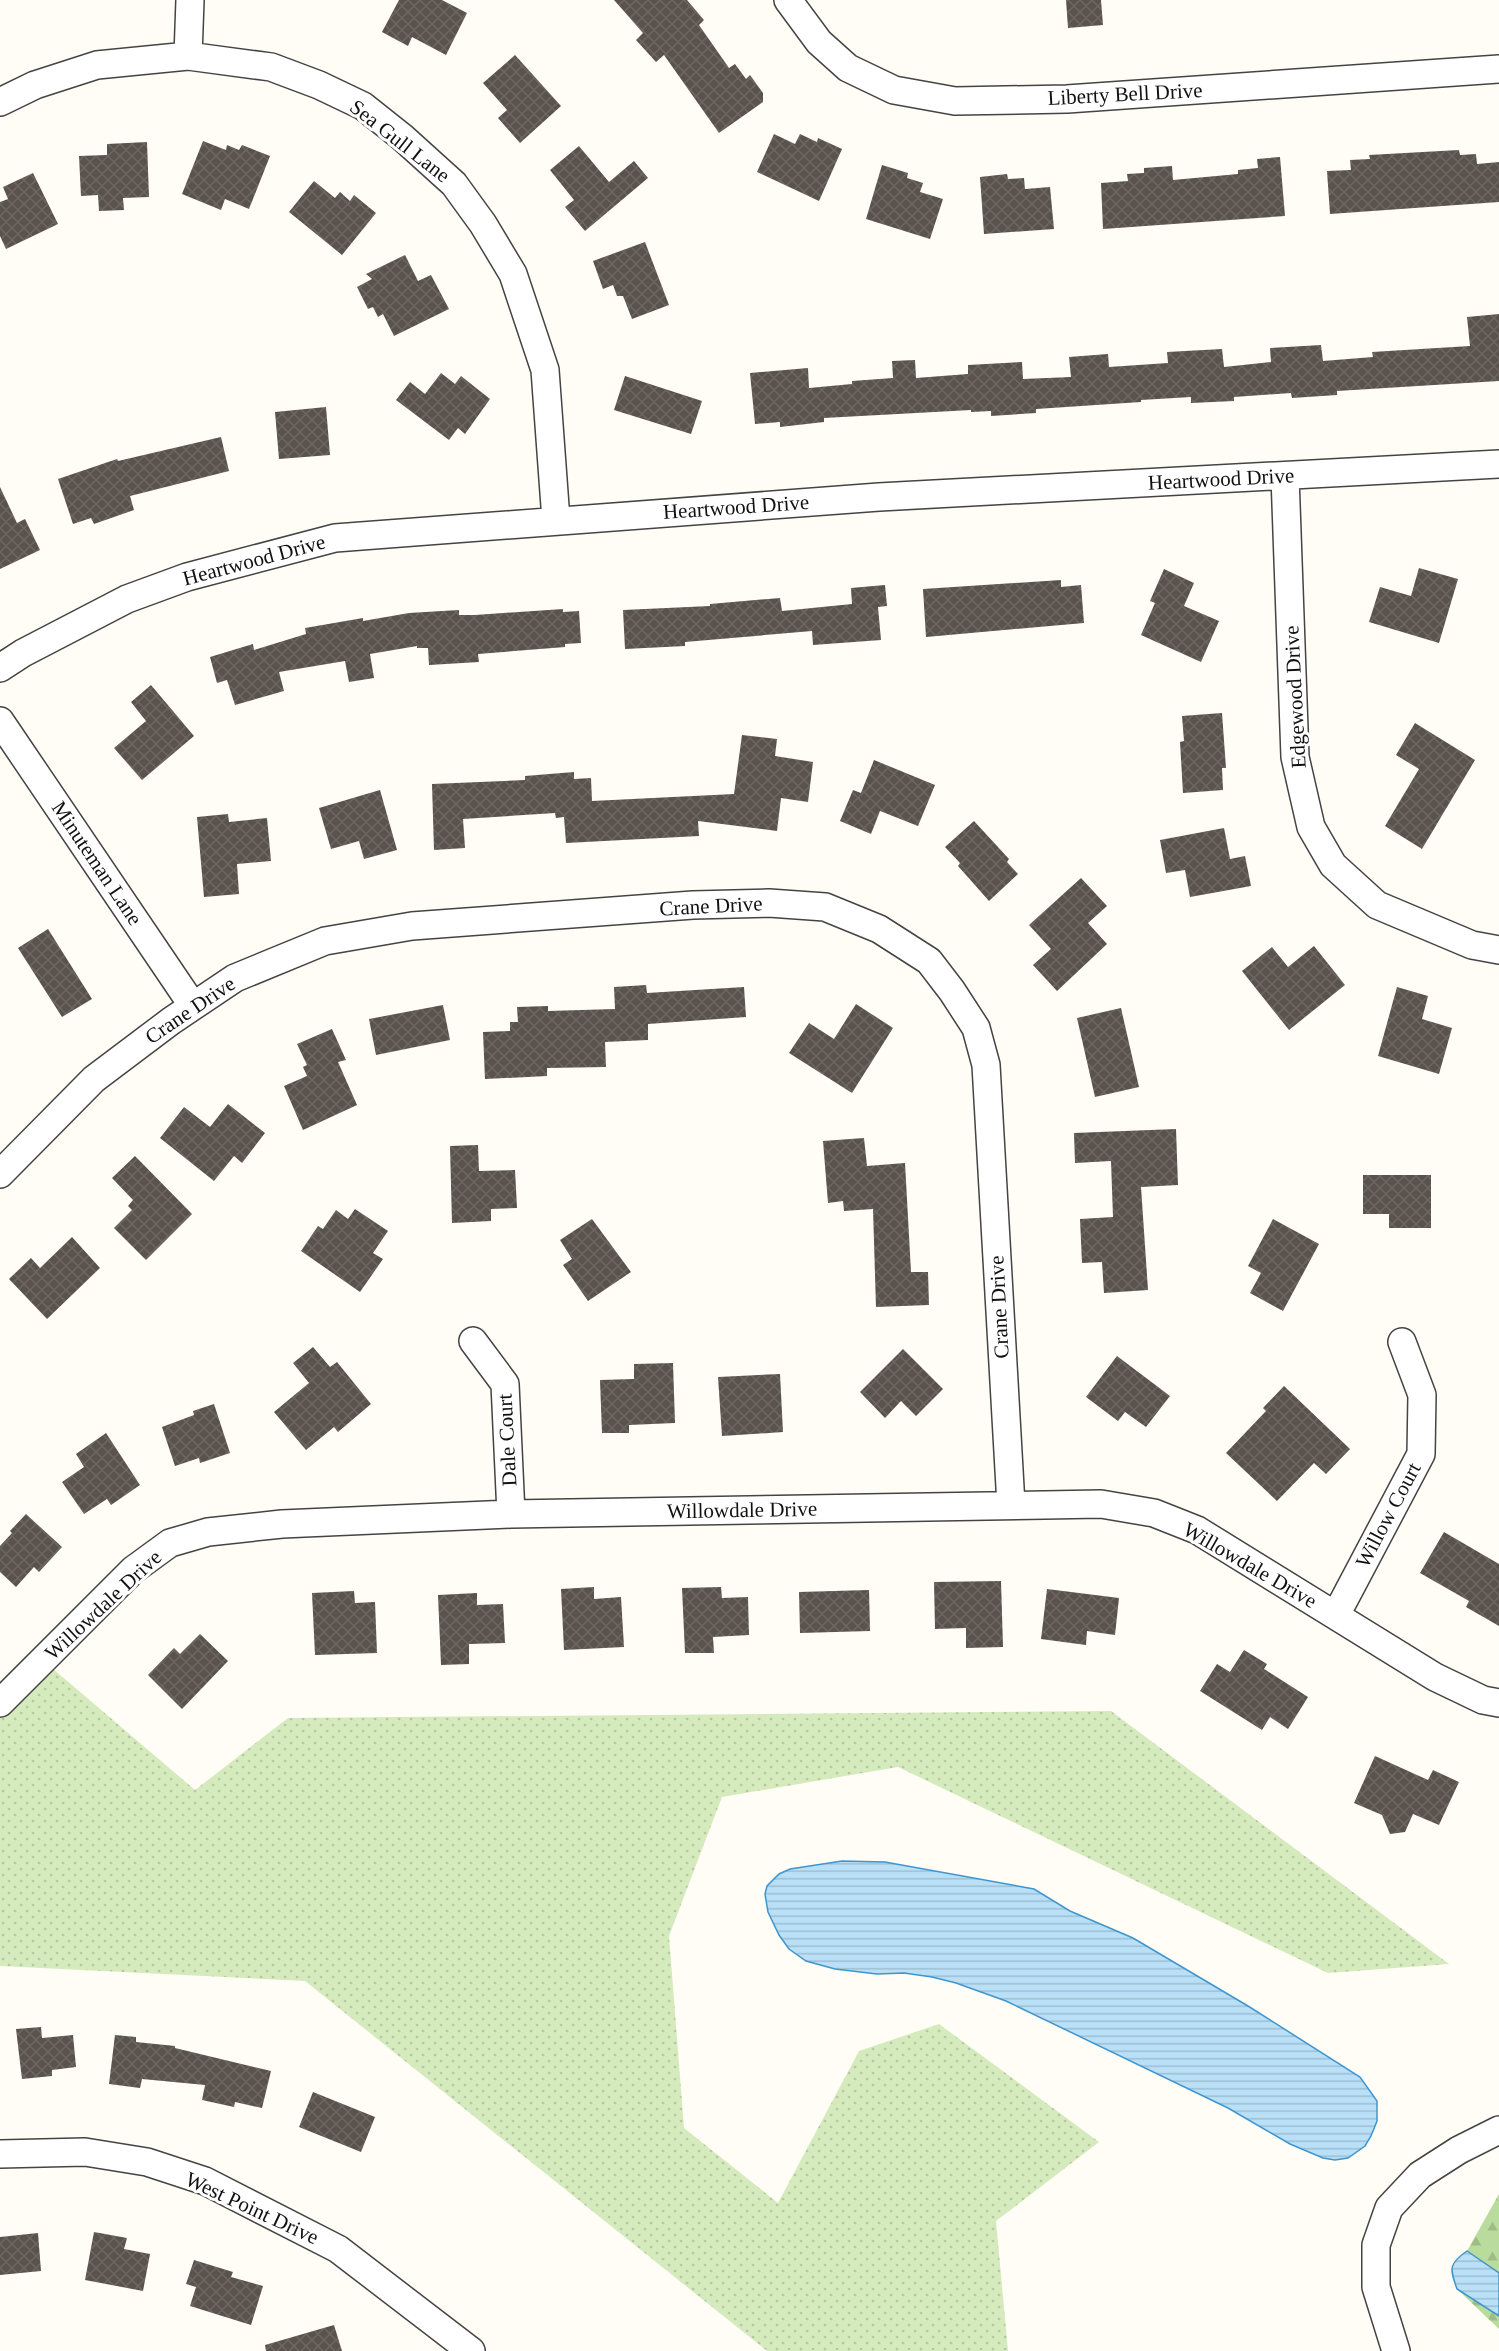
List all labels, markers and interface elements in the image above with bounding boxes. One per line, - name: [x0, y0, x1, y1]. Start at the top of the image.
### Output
- street label: Liberty Bell Drive: [1047, 78, 1203, 110]
- street label: Sea Gull Lane: [345, 95, 455, 187]
- street label: Heartwood Drive: [1147, 463, 1295, 495]
- street label: Heartwood Drive: [662, 490, 810, 524]
- street label: Heartwood Drive: [180, 529, 328, 591]
- street label: Edgewood Drive: [1279, 625, 1311, 769]
- street label: Minuteman Lane: [47, 797, 147, 929]
- street label: Crane Drive: [659, 891, 763, 921]
- street label: Crane Drive: [141, 971, 239, 1049]
- street label: Crane Drive: [984, 1255, 1014, 1359]
- street label: Dale Court: [493, 1393, 521, 1487]
- street label: Willow Court: [1350, 1458, 1426, 1572]
- street label: Willowdale Drive: [667, 1497, 817, 1523]
- street label: Willowdale Drive: [1179, 1517, 1321, 1613]
- street label: Willowdale Drive: [40, 1545, 166, 1665]
- street label: West Point Drive: [182, 2167, 322, 2249]

